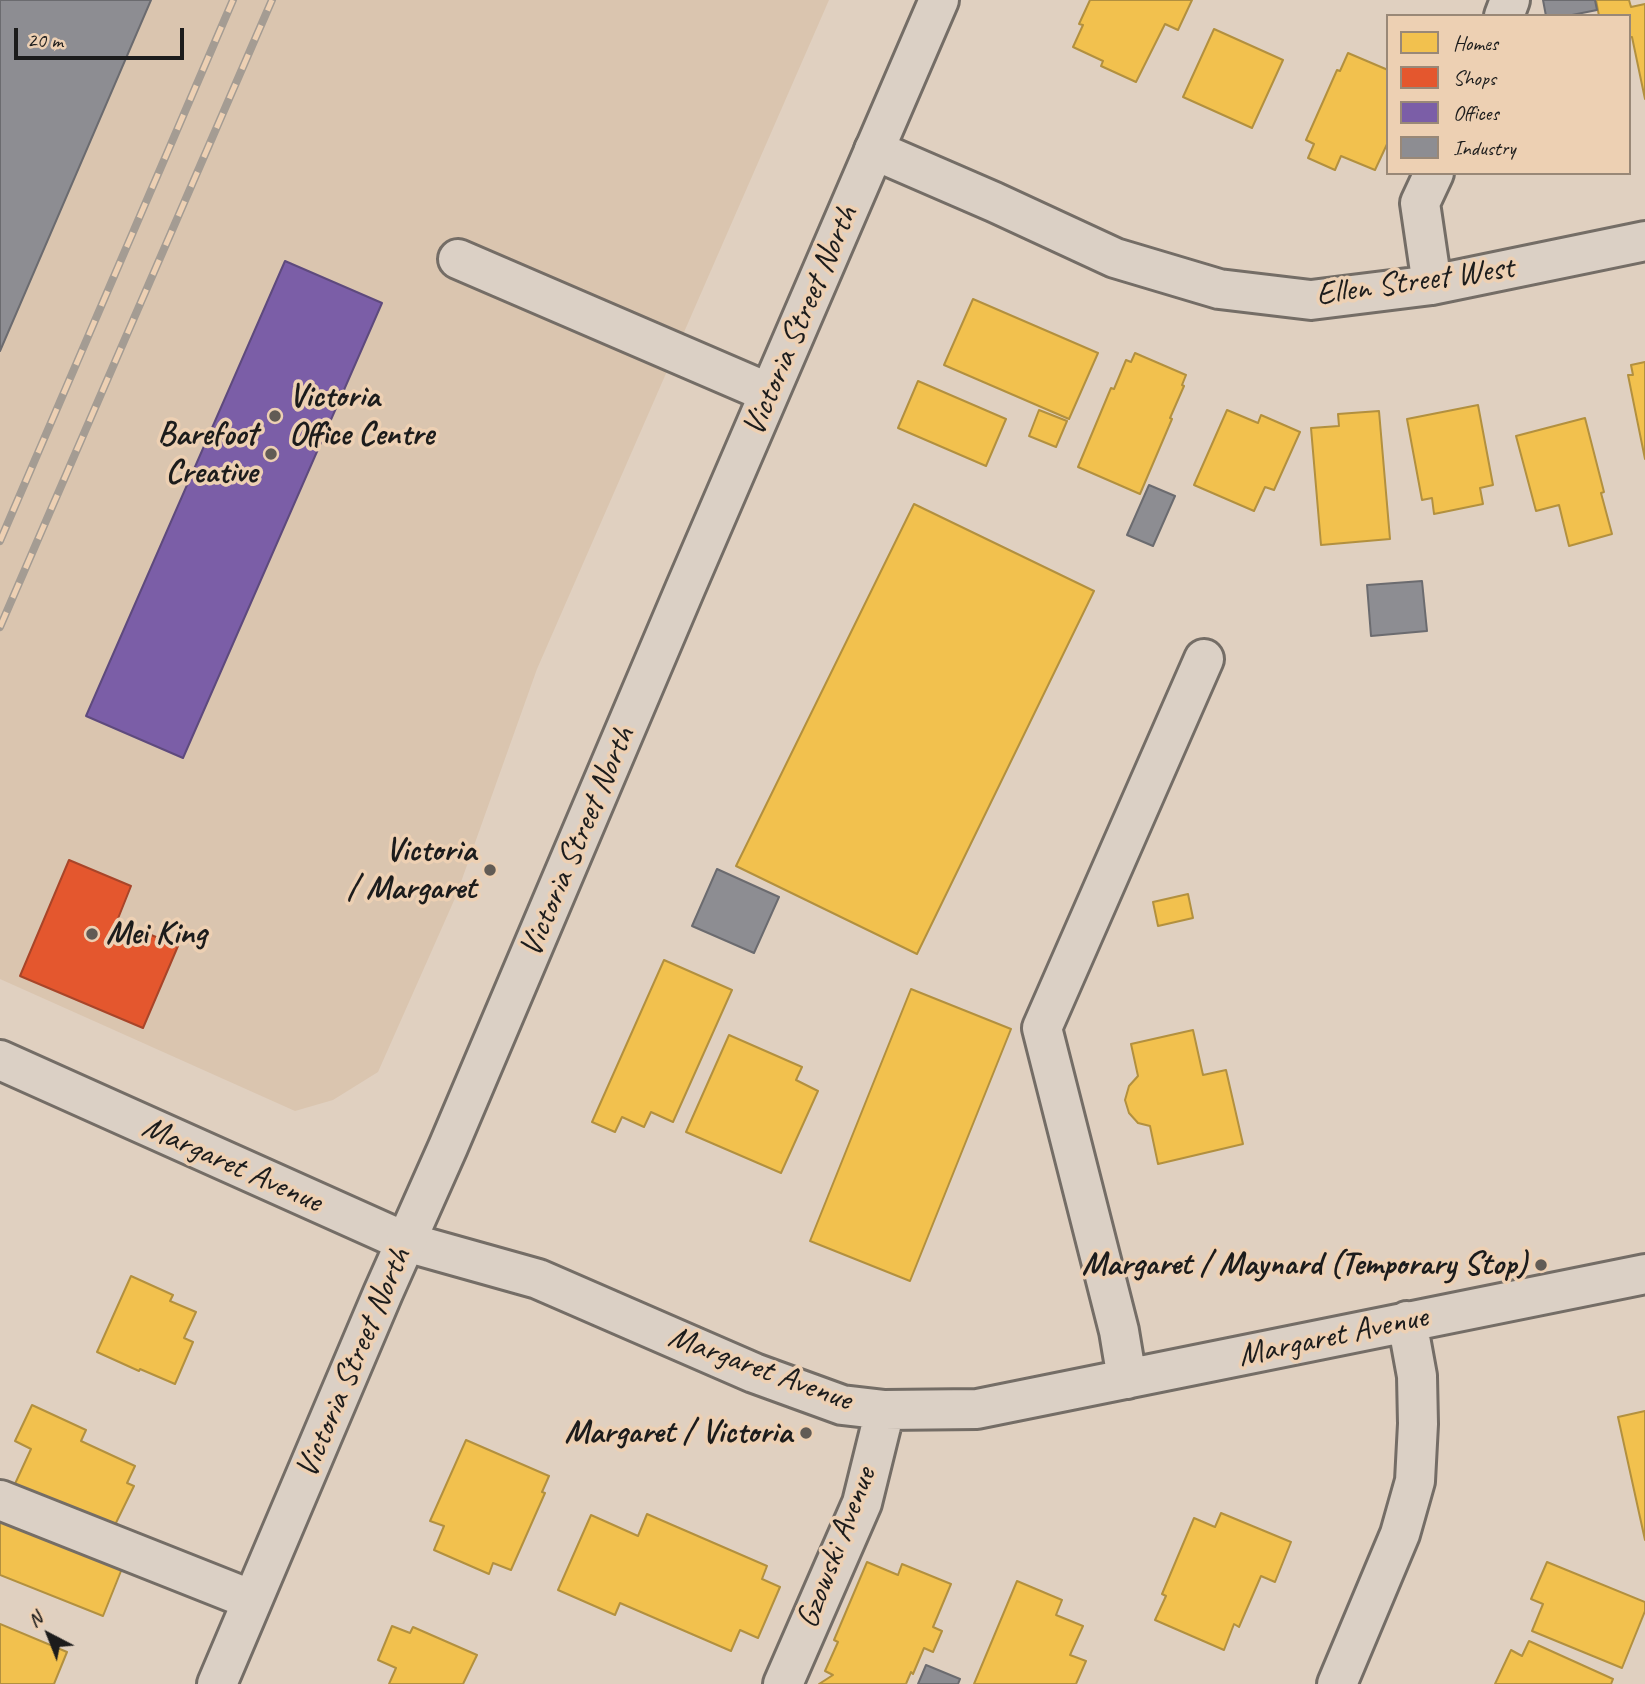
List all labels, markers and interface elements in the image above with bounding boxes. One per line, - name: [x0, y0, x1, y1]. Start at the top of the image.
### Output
- scale bar: [18, 14, 187, 58]
- legend: [1386, 14, 1631, 175]
- text: 20 m: [27, 27, 63, 53]
- text: Homes: [1453, 30, 1498, 56]
- text: Shops: [1453, 65, 1496, 91]
- text: Offices: [1453, 100, 1499, 126]
- text: Industry: [1453, 135, 1516, 161]
- street label: Victoria Street North: [735, 200, 867, 442]
- street label: Ellen Street West: [1314, 249, 1516, 315]
- place label: Victoria Office Centre: [289, 377, 434, 455]
- marker: Victoria Office Centre: [267, 408, 283, 424]
- place label: Barefoot Creative: [157, 415, 257, 493]
- marker: Barefoot Creative: [263, 446, 279, 462]
- street label: Victoria Street North: [512, 721, 644, 963]
- place label: Victoria / Margaret: [347, 831, 476, 909]
- marker: Victoria / Margaret: [482, 862, 498, 878]
- place label: Mei King: [106, 914, 206, 954]
- marker: Mei King: [84, 926, 100, 942]
- street label: Margaret Avenue: [136, 1108, 328, 1222]
- street label: Victoria Street North: [288, 1242, 420, 1484]
- place label: Margaret / Maynard (Temporary Stop): [1082, 1245, 1527, 1285]
- marker: Margaret / Maynard (Temporary Stop): [1533, 1257, 1549, 1273]
- street label: Margaret Avenue: [1235, 1298, 1431, 1376]
- street label: Margaret Avenue: [663, 1317, 857, 1421]
- place label: Margaret / Victoria: [565, 1413, 792, 1453]
- marker: Margaret / Victoria: [798, 1425, 814, 1441]
- street label: Gzowski Avenue: [788, 1462, 886, 1634]
- north arrow: [14, 1600, 84, 1670]
- text: N: [23, 1607, 47, 1632]

